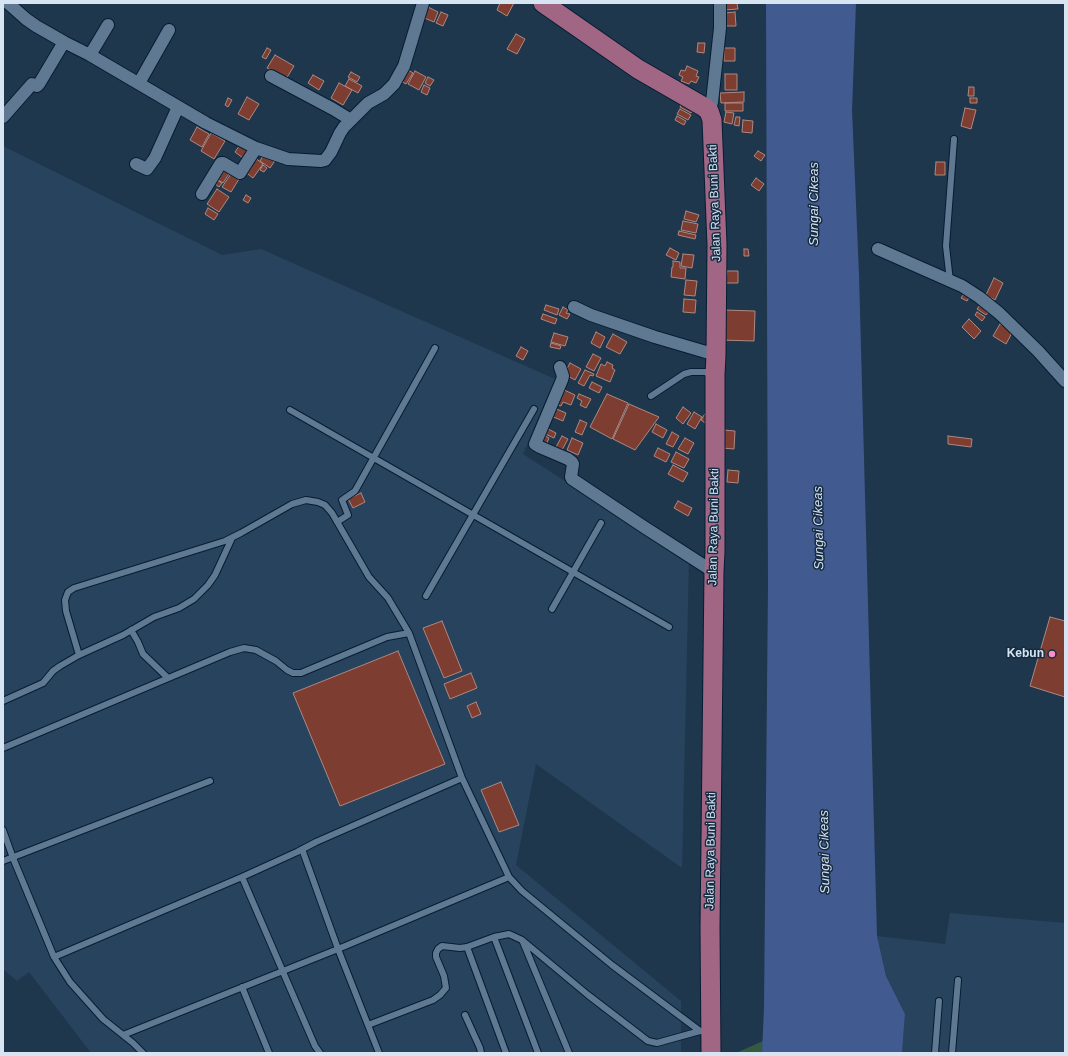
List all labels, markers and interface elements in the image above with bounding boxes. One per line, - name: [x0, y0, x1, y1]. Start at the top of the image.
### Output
- street label: Jalan Raya Buni Bakti: [706, 144, 724, 262]
- water label: Sungai Cikeas: [806, 162, 822, 246]
- street label: Jalan Raya Buni Bakti: [706, 468, 722, 586]
- water label: Sungai Cikeas: [810, 486, 828, 570]
- place label: Kebun: [1007, 647, 1044, 661]
- marker: Kebun: [1047, 649, 1057, 659]
- street label: Jalan Raya Buni Bakti: [703, 792, 719, 910]
- water label: Sungai Cikeas: [816, 810, 834, 894]

